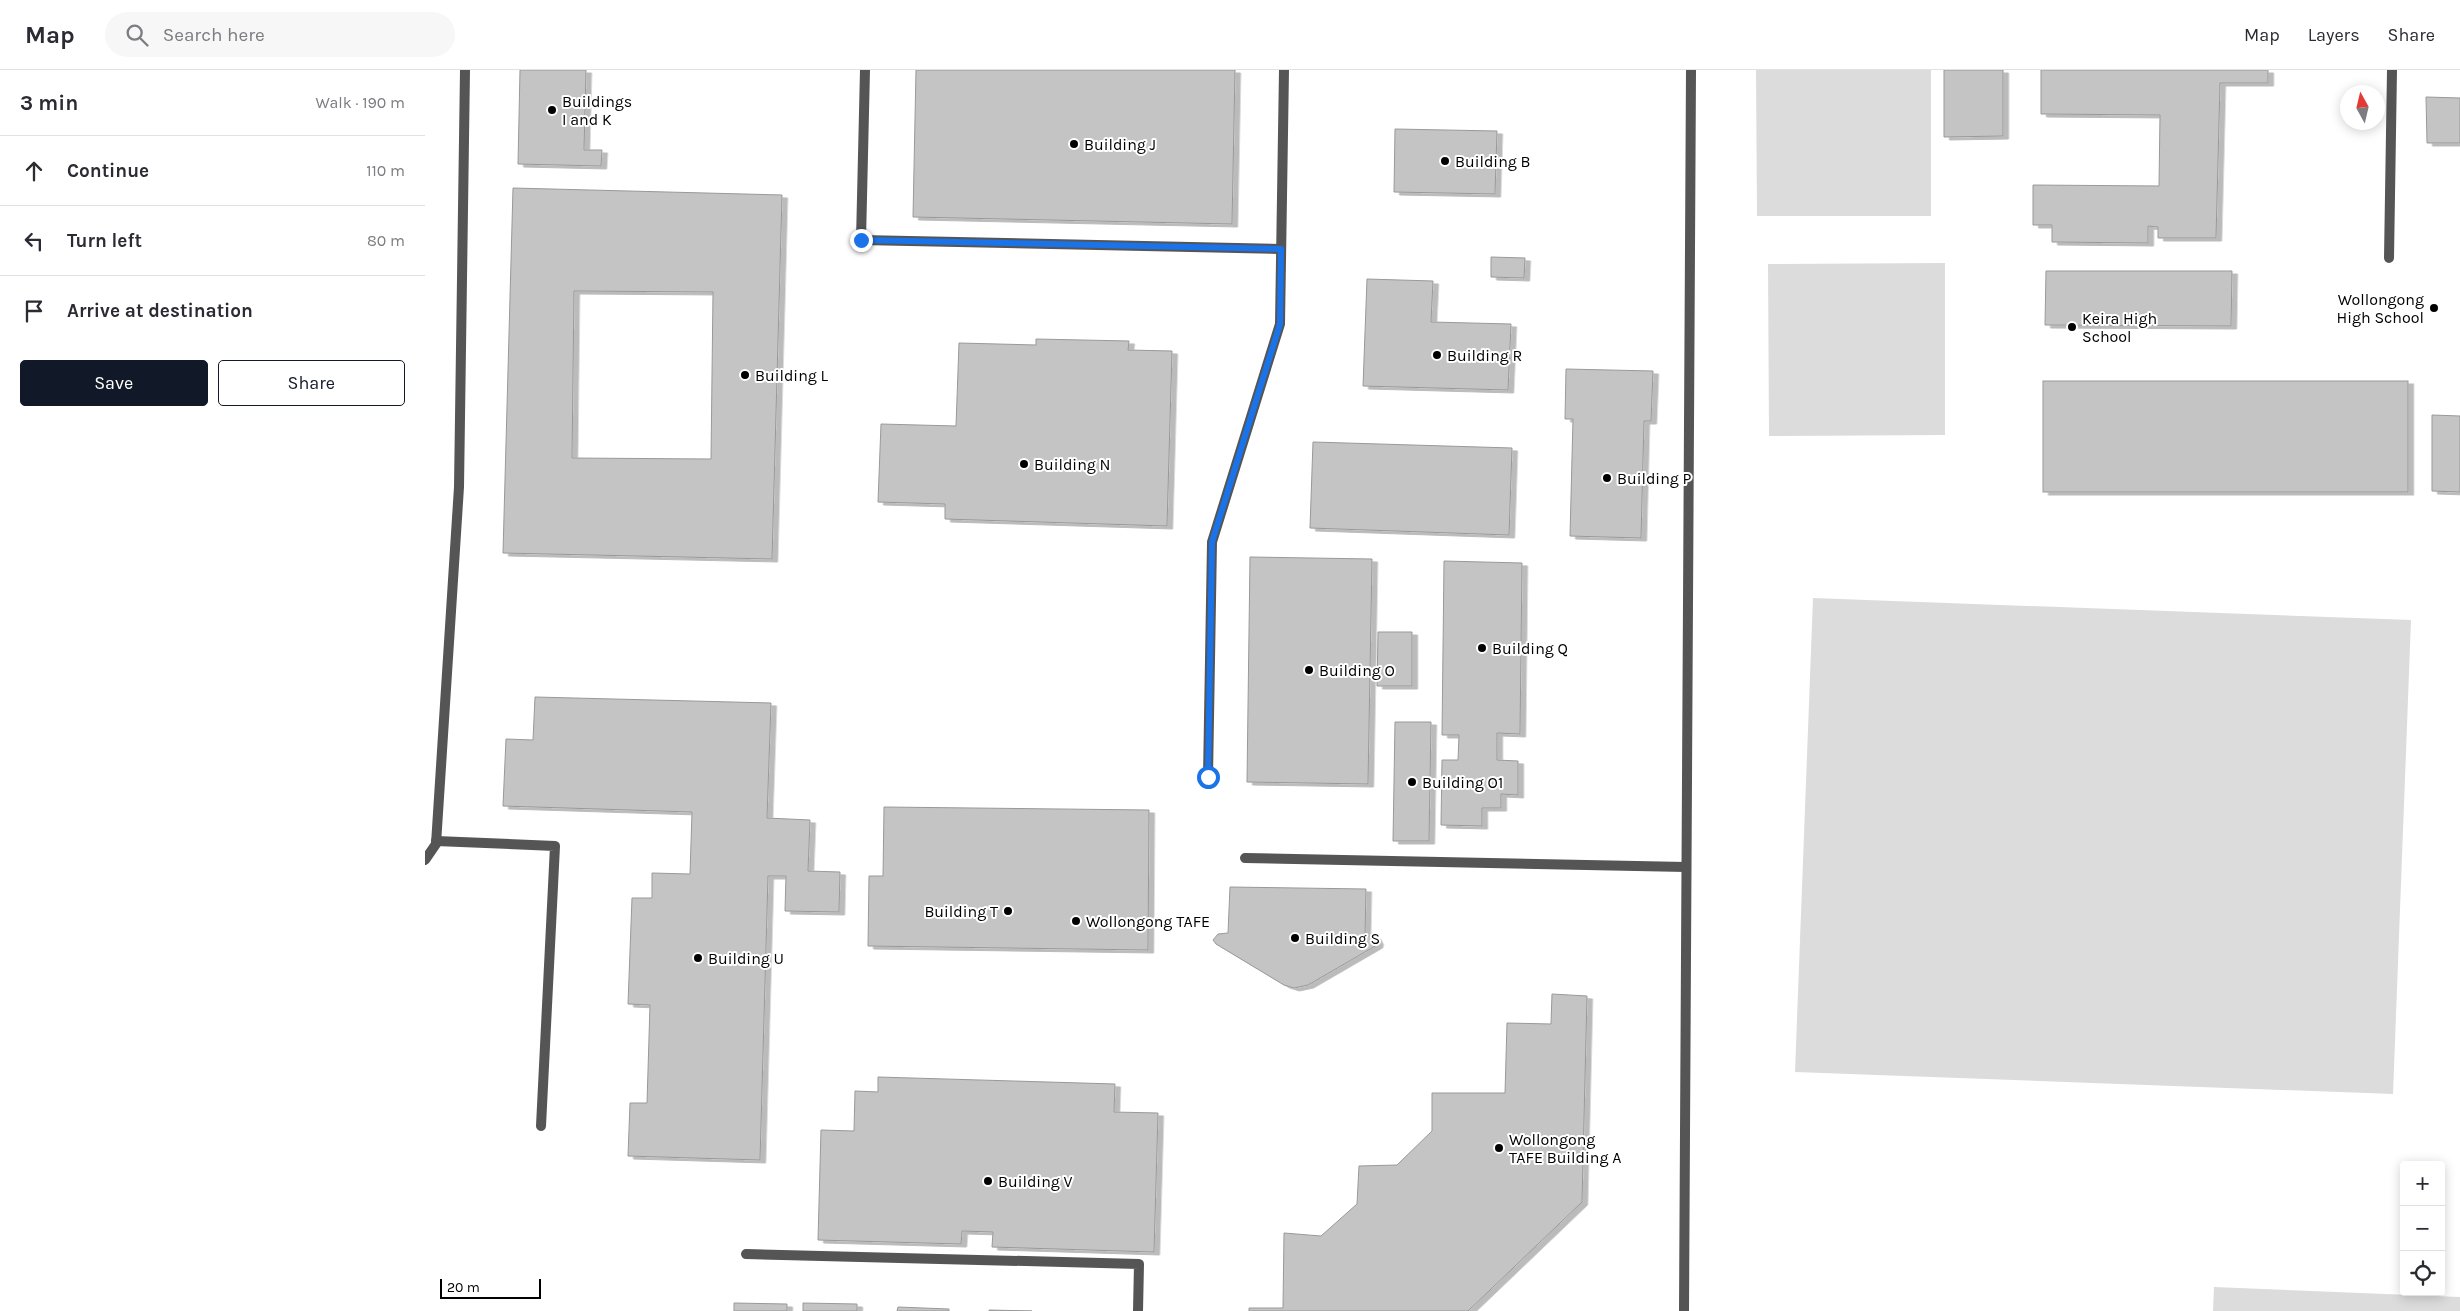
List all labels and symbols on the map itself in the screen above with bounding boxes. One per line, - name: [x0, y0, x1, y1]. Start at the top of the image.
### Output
- north arrow: [2340, 85, 2385, 130]
- place label: Buildings I and K: [562, 92, 632, 129]
- marker: Buildings I and K: [546, 104, 558, 116]
- place label: Building J: [1084, 135, 1156, 154]
- marker: Building J: [1068, 138, 1080, 150]
- place label: Building B: [1455, 152, 1531, 171]
- marker: Building B: [1439, 155, 1451, 167]
- route end: [850, 229, 873, 252]
- place label: Wollongong High School: [2336, 290, 2424, 327]
- marker: Wollongong High School: [2428, 302, 2440, 314]
- place label: Keira High School: [2082, 309, 2157, 346]
- marker: Keira High School: [2066, 321, 2078, 333]
- place label: Building R: [1447, 346, 1522, 365]
- marker: Building R: [1431, 349, 1443, 361]
- place label: Building L: [755, 366, 829, 385]
- marker: Building L: [739, 369, 751, 381]
- place label: Building N: [1034, 455, 1111, 474]
- marker: Building N: [1018, 458, 1030, 470]
- place label: Building P: [1617, 469, 1692, 488]
- marker: Building P: [1601, 472, 1613, 484]
- place label: Building Q: [1492, 639, 1568, 658]
- marker: Building Q: [1476, 642, 1488, 654]
- place label: Building O: [1319, 661, 1395, 680]
- marker: Building O: [1303, 664, 1315, 676]
- route start: [1197, 766, 1220, 789]
- place label: Building O1: [1422, 773, 1503, 792]
- marker: Building O1: [1406, 776, 1418, 788]
- place label: Building T: [924, 902, 998, 921]
- marker: Building T: [1002, 905, 1014, 917]
- place label: Wollongong TAFE: [1086, 912, 1210, 931]
- marker: Wollongong TAFE: [1070, 915, 1082, 927]
- place label: Building S: [1305, 929, 1380, 948]
- marker: Building S: [1289, 932, 1301, 944]
- place label: Building U: [708, 949, 784, 968]
- marker: Building U: [692, 952, 704, 964]
- place label: Wollongong TAFE Building A: [1509, 1130, 1622, 1167]
- marker: Wollongong TAFE Building A: [1493, 1142, 1505, 1154]
- place label: Building V: [998, 1172, 1073, 1191]
- marker: Building V: [982, 1175, 994, 1187]
- scale bar: [440, 1276, 541, 1299]

